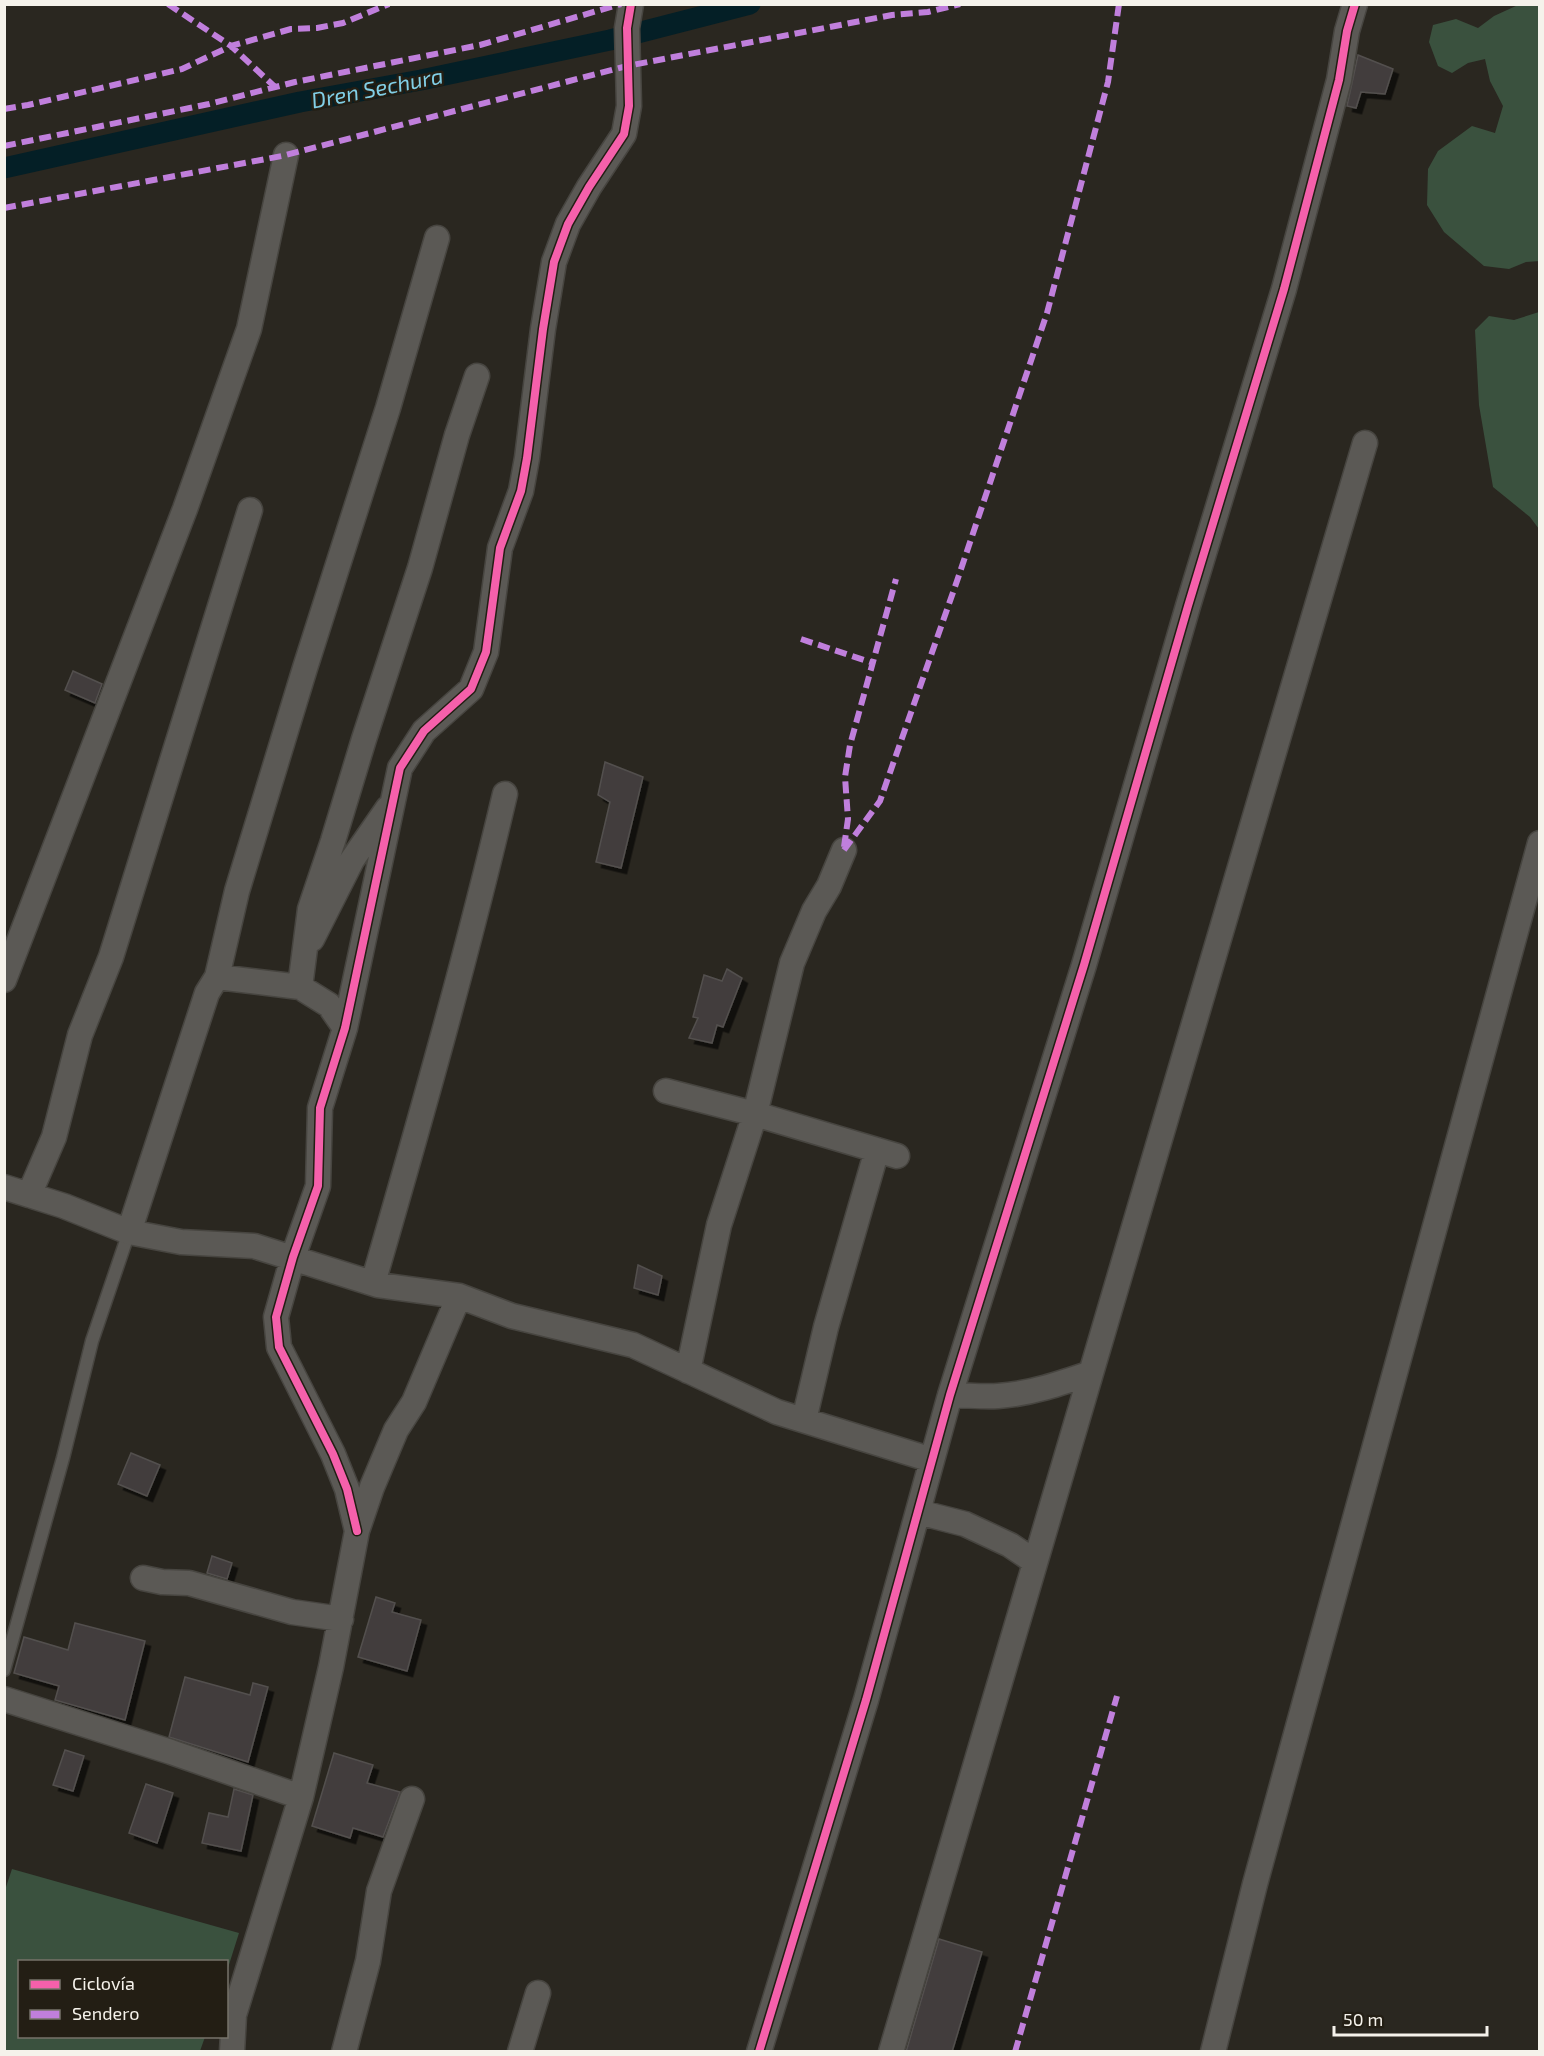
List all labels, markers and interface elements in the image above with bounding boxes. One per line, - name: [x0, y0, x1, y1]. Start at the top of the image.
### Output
- water label: Dren Sechura: [309, 61, 445, 113]
- legend: [18, 1960, 228, 2038]
- text: Ciclovía: [72, 1972, 135, 1994]
- scale bar: [1334, 1999, 1487, 2037]
- text: Sendero: [72, 2002, 139, 2024]
- text: 50 m: [1343, 2008, 1383, 2030]

